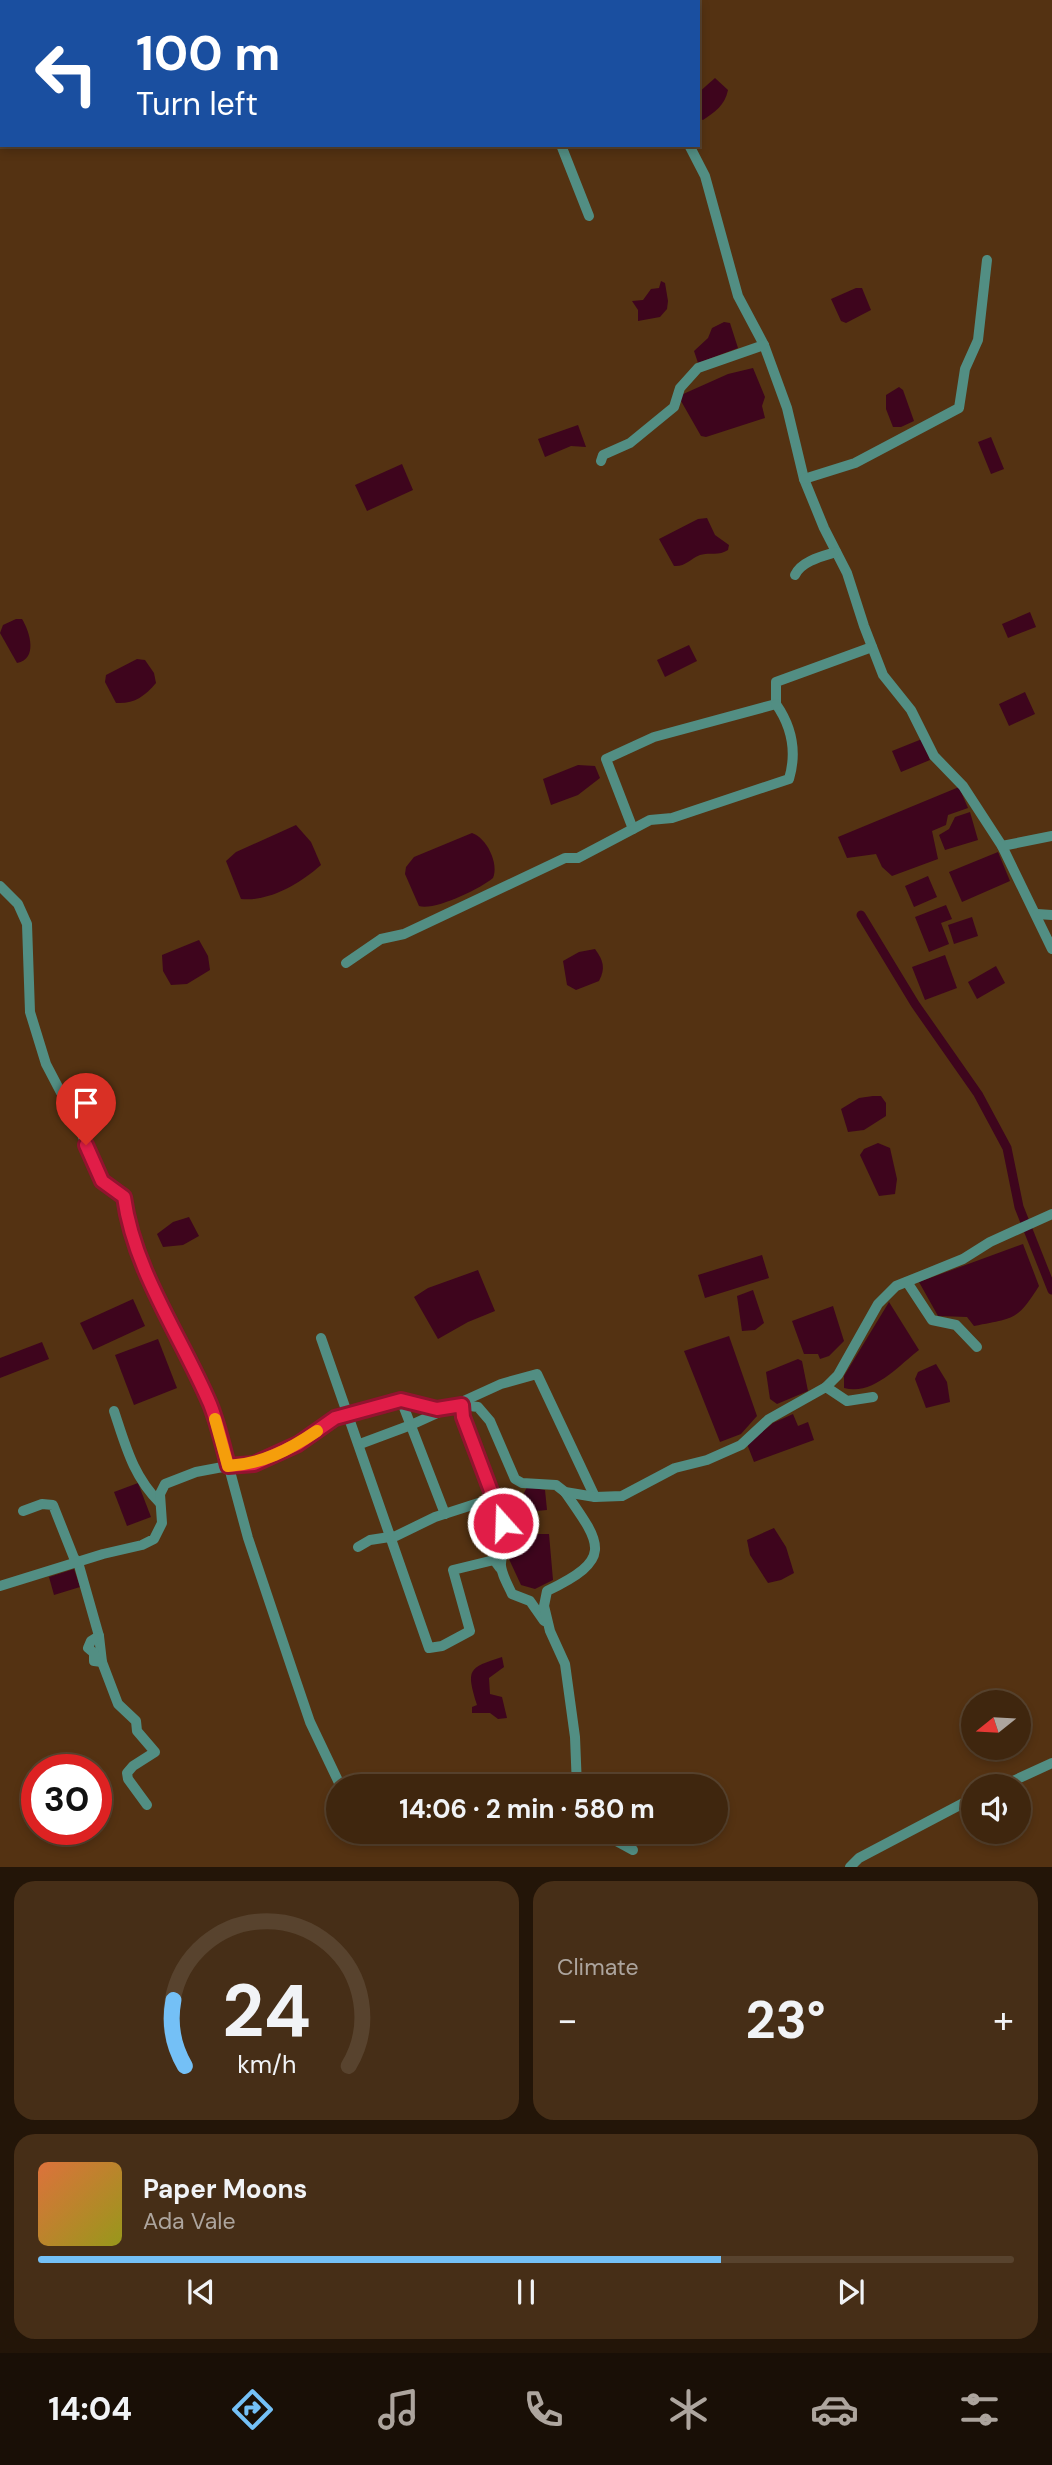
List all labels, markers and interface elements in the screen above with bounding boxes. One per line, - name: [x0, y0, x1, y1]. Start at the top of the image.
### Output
- text: 100 m: [136, 21, 280, 85]
- icon: left: [21, 28, 112, 119]
- text: Turn left: [136, 83, 258, 125]
- pin: [56, 1073, 116, 1145]
- icon: arrive: [67, 1084, 105, 1122]
- position arrow: [466, 1486, 540, 1560]
- north arrow: [961, 1690, 1031, 1760]
- map controls: [961, 1690, 1031, 1844]
- speed limit sign: 30: [21, 1754, 112, 1845]
- button: sound: [961, 1774, 1031, 1844]
- text: 14:06 · 2 min · 580 m: [399, 1792, 655, 1826]
- text: Climate: [557, 1952, 639, 1982]
- text: 24: [222, 1965, 311, 2060]
- text: 23°: [745, 1986, 826, 2054]
- text: −: [557, 1995, 578, 2045]
- text: +: [993, 1995, 1014, 2045]
- text: km/h: [237, 2048, 296, 2081]
- text: Paper Moons: [143, 2172, 307, 2206]
- text: Ada Vale: [143, 2206, 236, 2236]
- icon: previous: [182, 2273, 220, 2311]
- icon: pause: [507, 2273, 545, 2311]
- icon: next: [832, 2273, 870, 2311]
- icon: directions: [228, 2385, 277, 2434]
- icon: music: [374, 2385, 423, 2434]
- icon: phone: [519, 2385, 568, 2434]
- icon: climate: [664, 2385, 713, 2434]
- icon: car: [810, 2385, 859, 2434]
- icon: filters: [955, 2385, 1004, 2434]
- text: 14:04: [48, 2388, 132, 2430]

